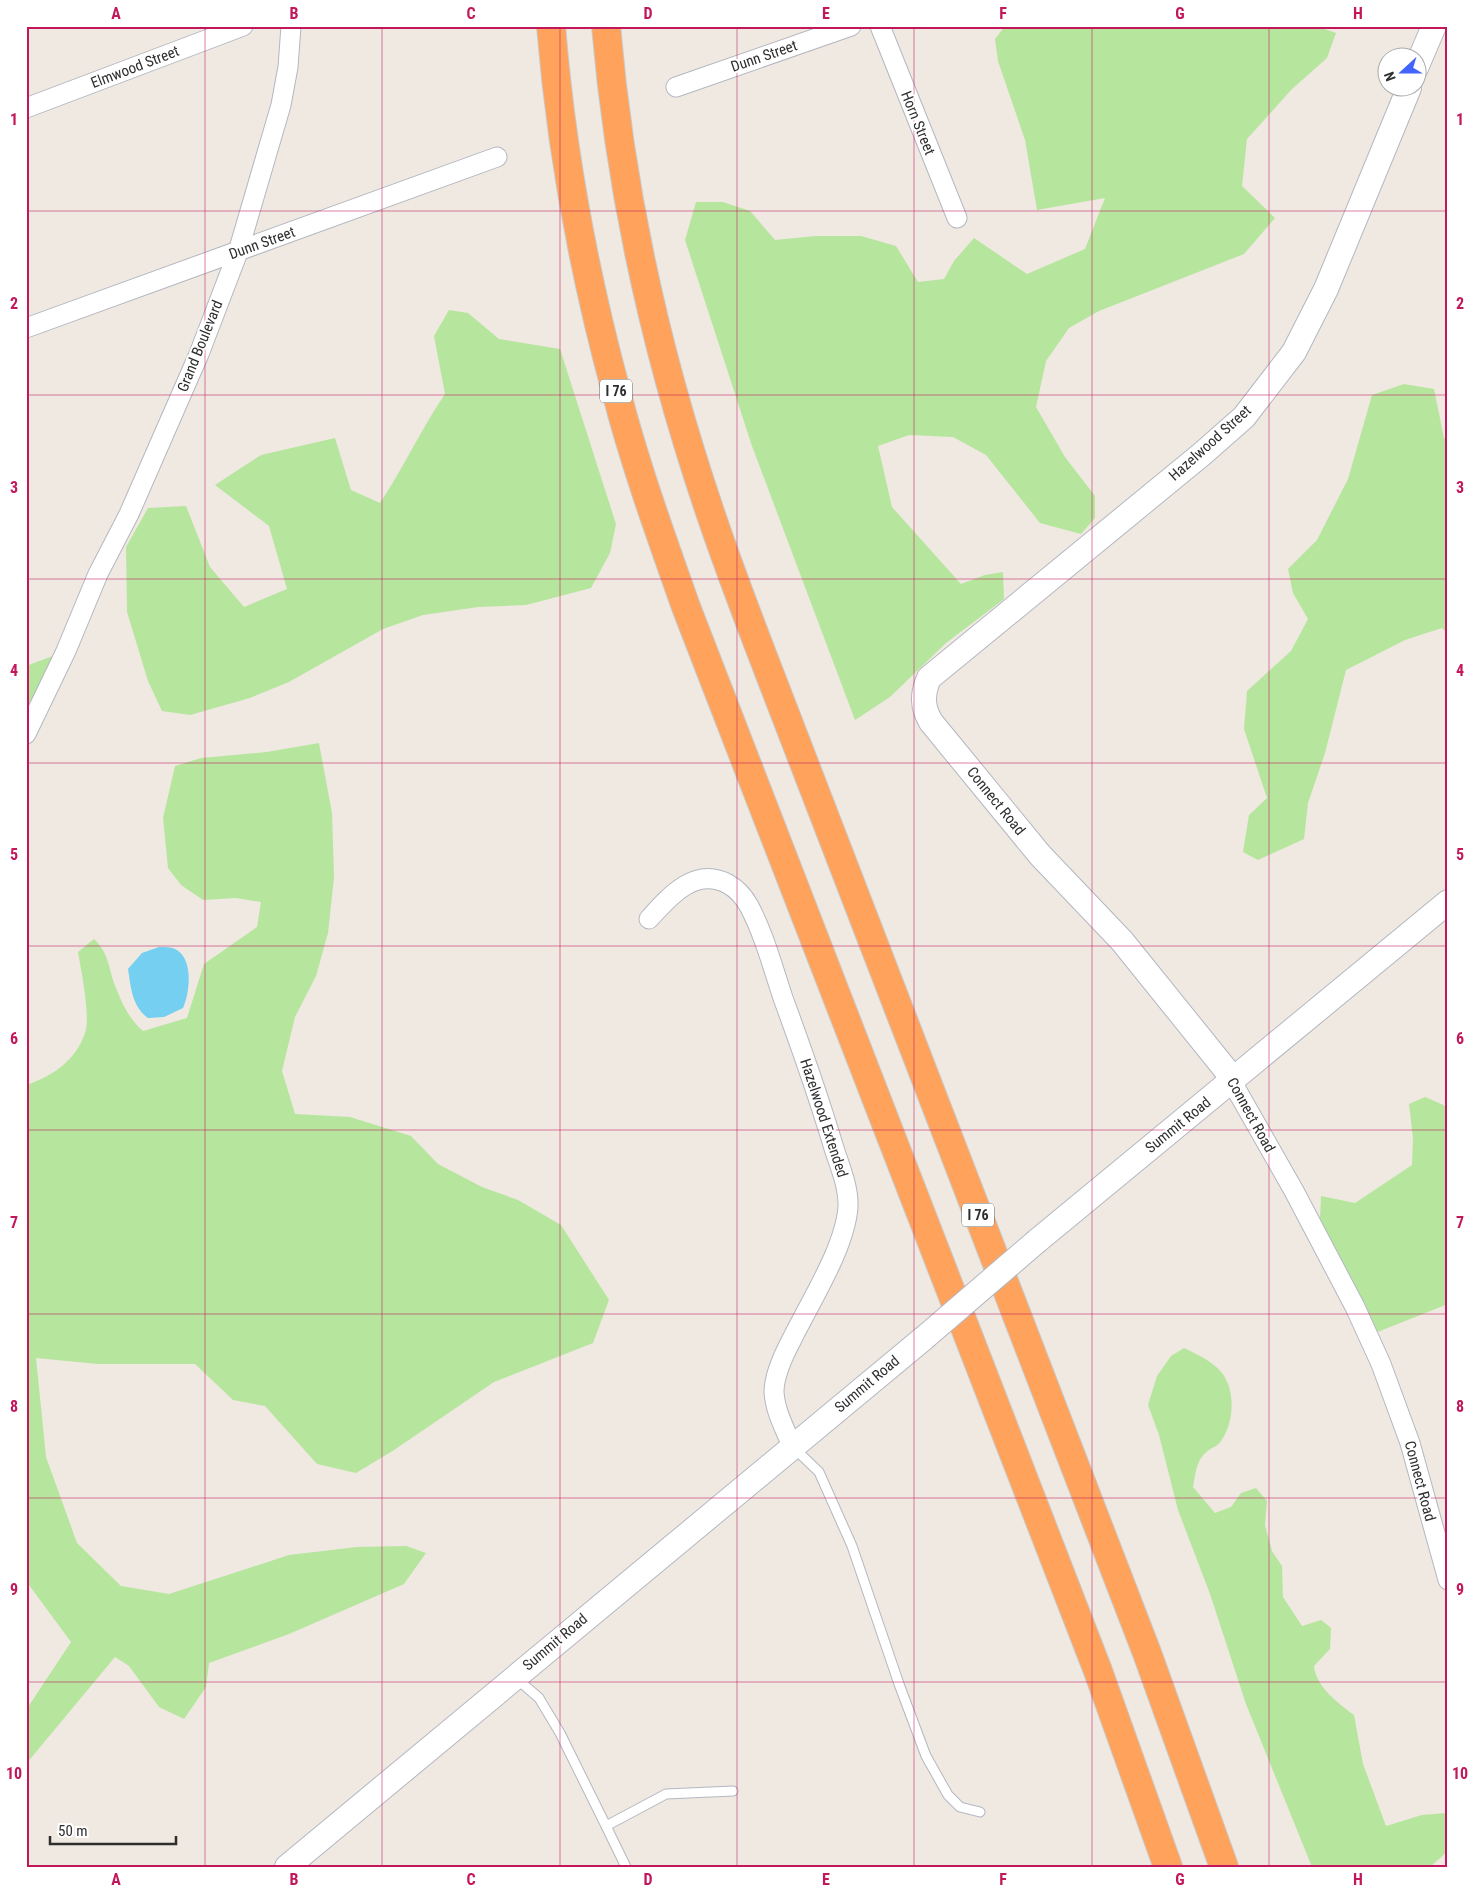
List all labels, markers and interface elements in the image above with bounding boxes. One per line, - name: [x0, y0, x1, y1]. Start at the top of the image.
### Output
- text: A: [111, 4, 121, 23]
- text: B: [290, 4, 299, 23]
- text: C: [466, 4, 476, 23]
- text: D: [643, 4, 653, 23]
- text: E: [822, 4, 830, 23]
- text: F: [999, 4, 1007, 23]
- text: G: [1175, 4, 1185, 23]
- text: H: [1353, 4, 1363, 23]
- street label: Dunn Street: [728, 36, 800, 76]
- street label: Elmwood Street: [88, 42, 182, 92]
- north arrow: [1376, 48, 1426, 98]
- text: N: [1381, 70, 1399, 84]
- street label: Horn Street: [897, 88, 939, 158]
- text: 1: [10, 110, 18, 129]
- text: 1: [1456, 110, 1464, 129]
- street label: Dunn Street: [227, 223, 297, 263]
- text: 2: [10, 294, 18, 313]
- text: 2: [1456, 294, 1464, 313]
- street label: Grand Boulevard: [173, 298, 227, 394]
- road number: I 76: [600, 380, 632, 402]
- street label: Hazelwood Street: [1165, 401, 1255, 485]
- text: 3: [10, 478, 18, 497]
- text: 3: [1456, 478, 1464, 497]
- text: 4: [10, 661, 18, 680]
- text: 4: [1456, 661, 1464, 680]
- street label: Connect Road: [963, 763, 1029, 839]
- text: 5: [10, 845, 18, 864]
- text: 5: [1456, 845, 1464, 864]
- text: 6: [10, 1029, 18, 1048]
- text: 6: [1456, 1029, 1464, 1048]
- street label: Hazelwood Extended: [796, 1056, 852, 1180]
- street label: Connect Road: [1223, 1075, 1279, 1155]
- street label: Summit Road: [1142, 1093, 1214, 1157]
- road number: I 76: [962, 1204, 994, 1226]
- text: 7: [10, 1213, 18, 1232]
- text: 7: [1456, 1213, 1464, 1232]
- street label: Summit Road: [831, 1352, 903, 1416]
- text: 8: [10, 1397, 18, 1416]
- text: 8: [1456, 1397, 1464, 1416]
- street label: Connect Road: [1401, 1439, 1439, 1523]
- text: 9: [10, 1580, 18, 1599]
- text: 9: [1456, 1580, 1464, 1599]
- street label: Summit Road: [519, 1610, 591, 1674]
- text: 10: [6, 1764, 22, 1783]
- text: 10: [1452, 1764, 1468, 1783]
- scale bar: [50, 1813, 176, 1845]
- text: 50 m: [58, 1822, 88, 1840]
- text: A: [111, 1870, 121, 1889]
- text: B: [290, 1870, 299, 1889]
- text: C: [466, 1870, 476, 1889]
- text: D: [643, 1870, 653, 1889]
- text: E: [822, 1870, 830, 1889]
- text: F: [999, 1870, 1007, 1889]
- text: G: [1175, 1870, 1185, 1889]
- text: H: [1353, 1870, 1363, 1889]

